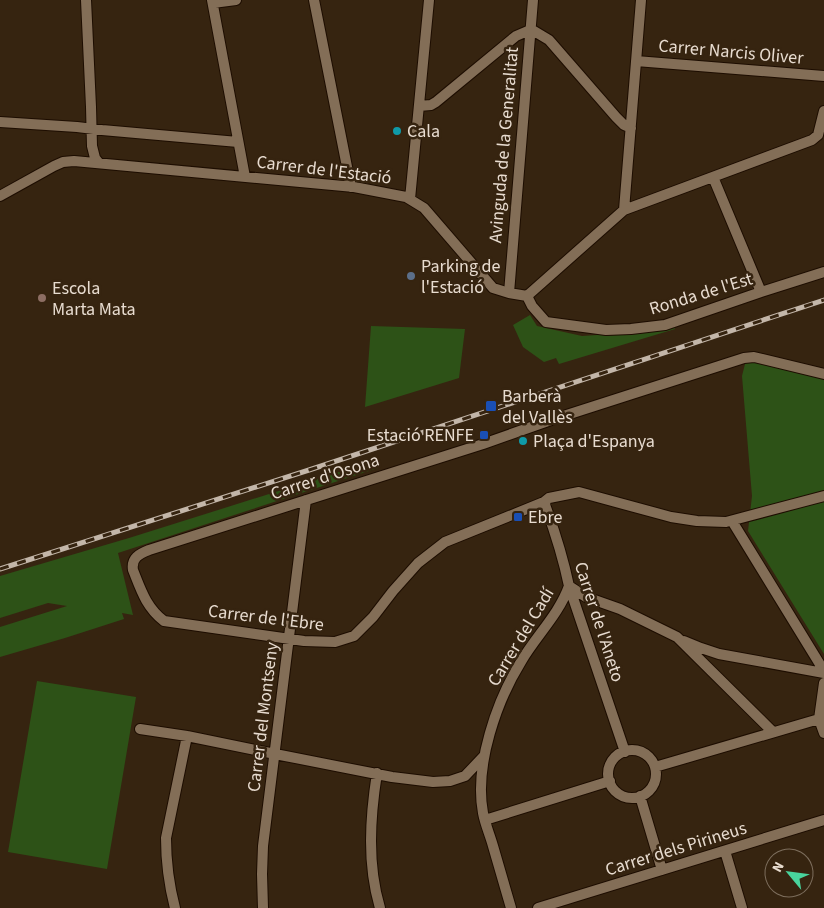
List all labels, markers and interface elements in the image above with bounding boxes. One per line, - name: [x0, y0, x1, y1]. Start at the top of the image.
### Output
- street label: Carrer Narcis Oliver: [657, 33, 805, 71]
- street label: Avinguda de la Generalitat: [483, 46, 525, 244]
- place label: Cala: [407, 119, 440, 144]
- marker: Cala: [391, 125, 403, 137]
- street label: Carrer de l'Estació: [255, 149, 393, 191]
- place label: Parking de l'Estació: [421, 254, 501, 300]
- street label: Ronda de l'Est: [646, 266, 756, 322]
- marker: Parking de l'Estació: [405, 270, 417, 282]
- place label: Escola Marta Mata: [52, 276, 135, 322]
- marker: Escola Marta Mata: [36, 292, 48, 304]
- place label: Barberà del Vallès: [502, 384, 573, 430]
- marker: Barberà del Vallès: [484, 399, 498, 413]
- place label: Estació RENFE: [367, 423, 474, 448]
- marker: Estació RENFE: [478, 429, 490, 441]
- place label: Plaça d'Espanya: [533, 429, 655, 454]
- marker: Plaça d'Espanya: [517, 435, 529, 447]
- street label: Carrer d'Osona: [267, 448, 383, 506]
- place label: Ebre: [528, 505, 563, 530]
- marker: Ebre: [512, 511, 524, 523]
- street label: Carrer de l'Aneto: [568, 559, 630, 685]
- street label: Carrer del Cadí: [482, 582, 561, 691]
- street label: Carrer de l'Ebre: [207, 598, 325, 638]
- street label: Carrer del Montseny: [241, 640, 285, 793]
- street label: Carrer dels Pirineus: [602, 816, 750, 882]
- north arrow: [764, 848, 814, 898]
- text: N: [768, 858, 790, 876]

